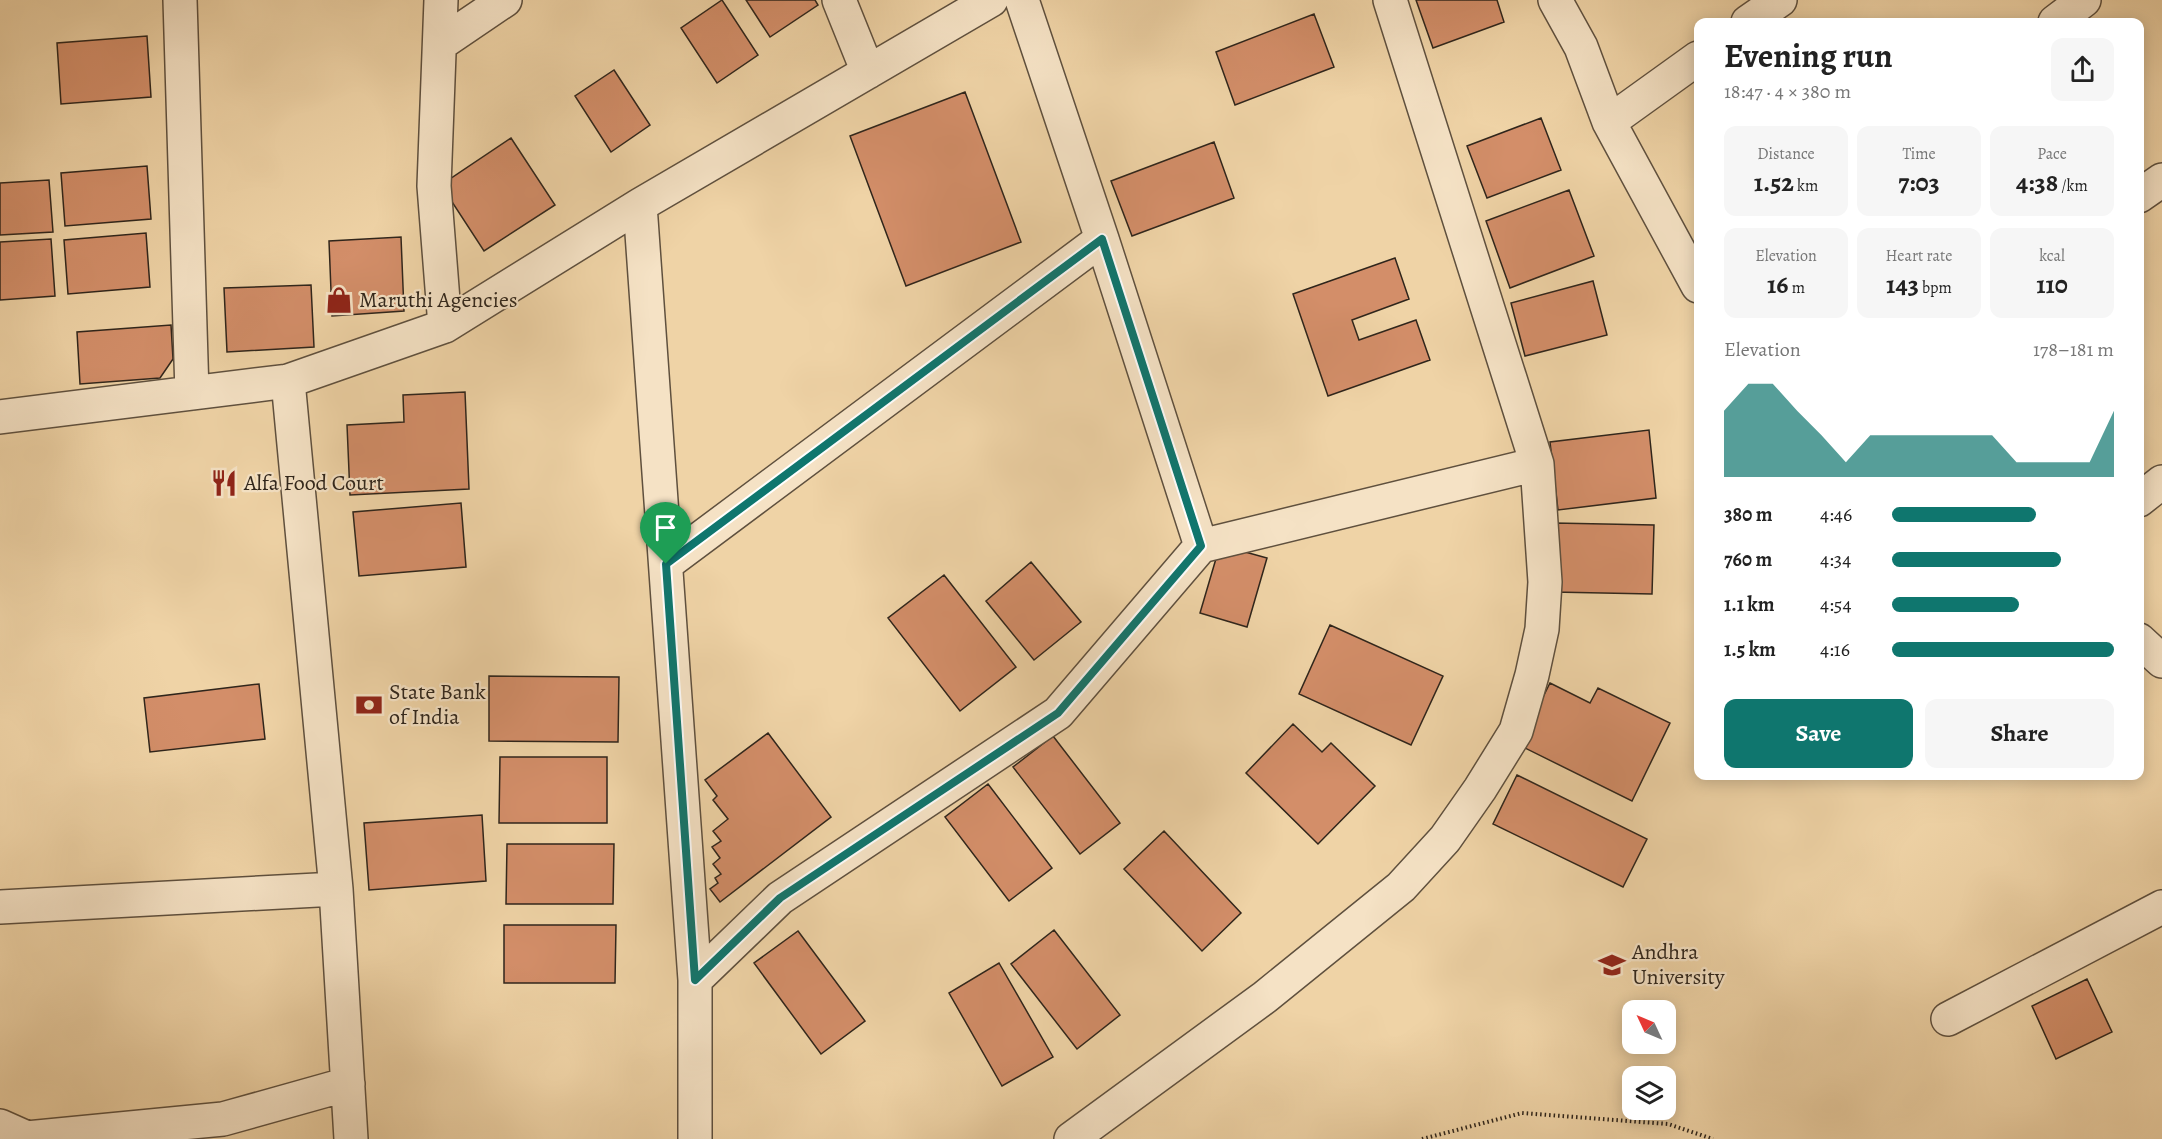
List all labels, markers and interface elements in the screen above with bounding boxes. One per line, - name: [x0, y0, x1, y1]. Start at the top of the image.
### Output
- text: Evening run: [1724, 33, 1893, 78]
- button: share: [2051, 38, 2114, 101]
- text: 18:47 · 4 × 380 m: [1724, 78, 1851, 105]
- text: Distance: [1757, 143, 1815, 165]
- text: Time: [1902, 143, 1936, 165]
- text: Pace: [2037, 143, 2067, 165]
- text: 1.52: [1754, 165, 1794, 200]
- text: 7:03: [1898, 165, 1940, 200]
- text: 4:38: [2016, 165, 2058, 200]
- text: km: [1794, 175, 1818, 197]
- text: /km: [2058, 175, 2088, 197]
- text: Elevation: [1755, 245, 1817, 267]
- text: Heart rate: [1886, 245, 1952, 267]
- text: kcal: [2039, 245, 2065, 267]
- text: 16: [1767, 267, 1788, 302]
- text: 143: [1886, 267, 1919, 302]
- text: 110: [2036, 267, 2068, 302]
- text: m: [1788, 277, 1805, 299]
- text: bpm: [1919, 277, 1952, 299]
- shop icon: Maruthi Agencies: [324, 285, 354, 315]
- place label: Maruthi Agencies: [359, 285, 518, 315]
- text: Elevation: [1724, 336, 1801, 363]
- text: 178–181 m: [2033, 336, 2114, 363]
- restaurant icon: Alfa Food Court: [209, 468, 239, 498]
- place label: Alfa Food Court: [243, 468, 384, 498]
- text: 380 m: [1724, 501, 1773, 528]
- text: 4:46: [1820, 501, 1852, 528]
- pin: [640, 502, 691, 564]
- icon: arrive: [649, 511, 682, 544]
- text: 760 m: [1724, 546, 1772, 573]
- text: 4:34: [1820, 546, 1851, 573]
- text: 1.1 km: [1724, 591, 1774, 618]
- text: 4:54: [1820, 591, 1851, 618]
- text: 1.5 km: [1724, 636, 1776, 663]
- text: 4:16: [1820, 636, 1850, 663]
- place label: State Bank of India: [389, 677, 486, 732]
- bank icon: State Bank of India: [354, 690, 384, 720]
- button: Save: [1724, 699, 1913, 768]
- button: Share: [1925, 699, 2114, 768]
- place label: Andhra University: [1631, 937, 1725, 992]
- school or university icon: Andhra University: [1597, 950, 1627, 980]
- north arrow: [1622, 1000, 1676, 1054]
- map controls: [1622, 1000, 1676, 1120]
- button: layers: [1622, 1066, 1676, 1120]

